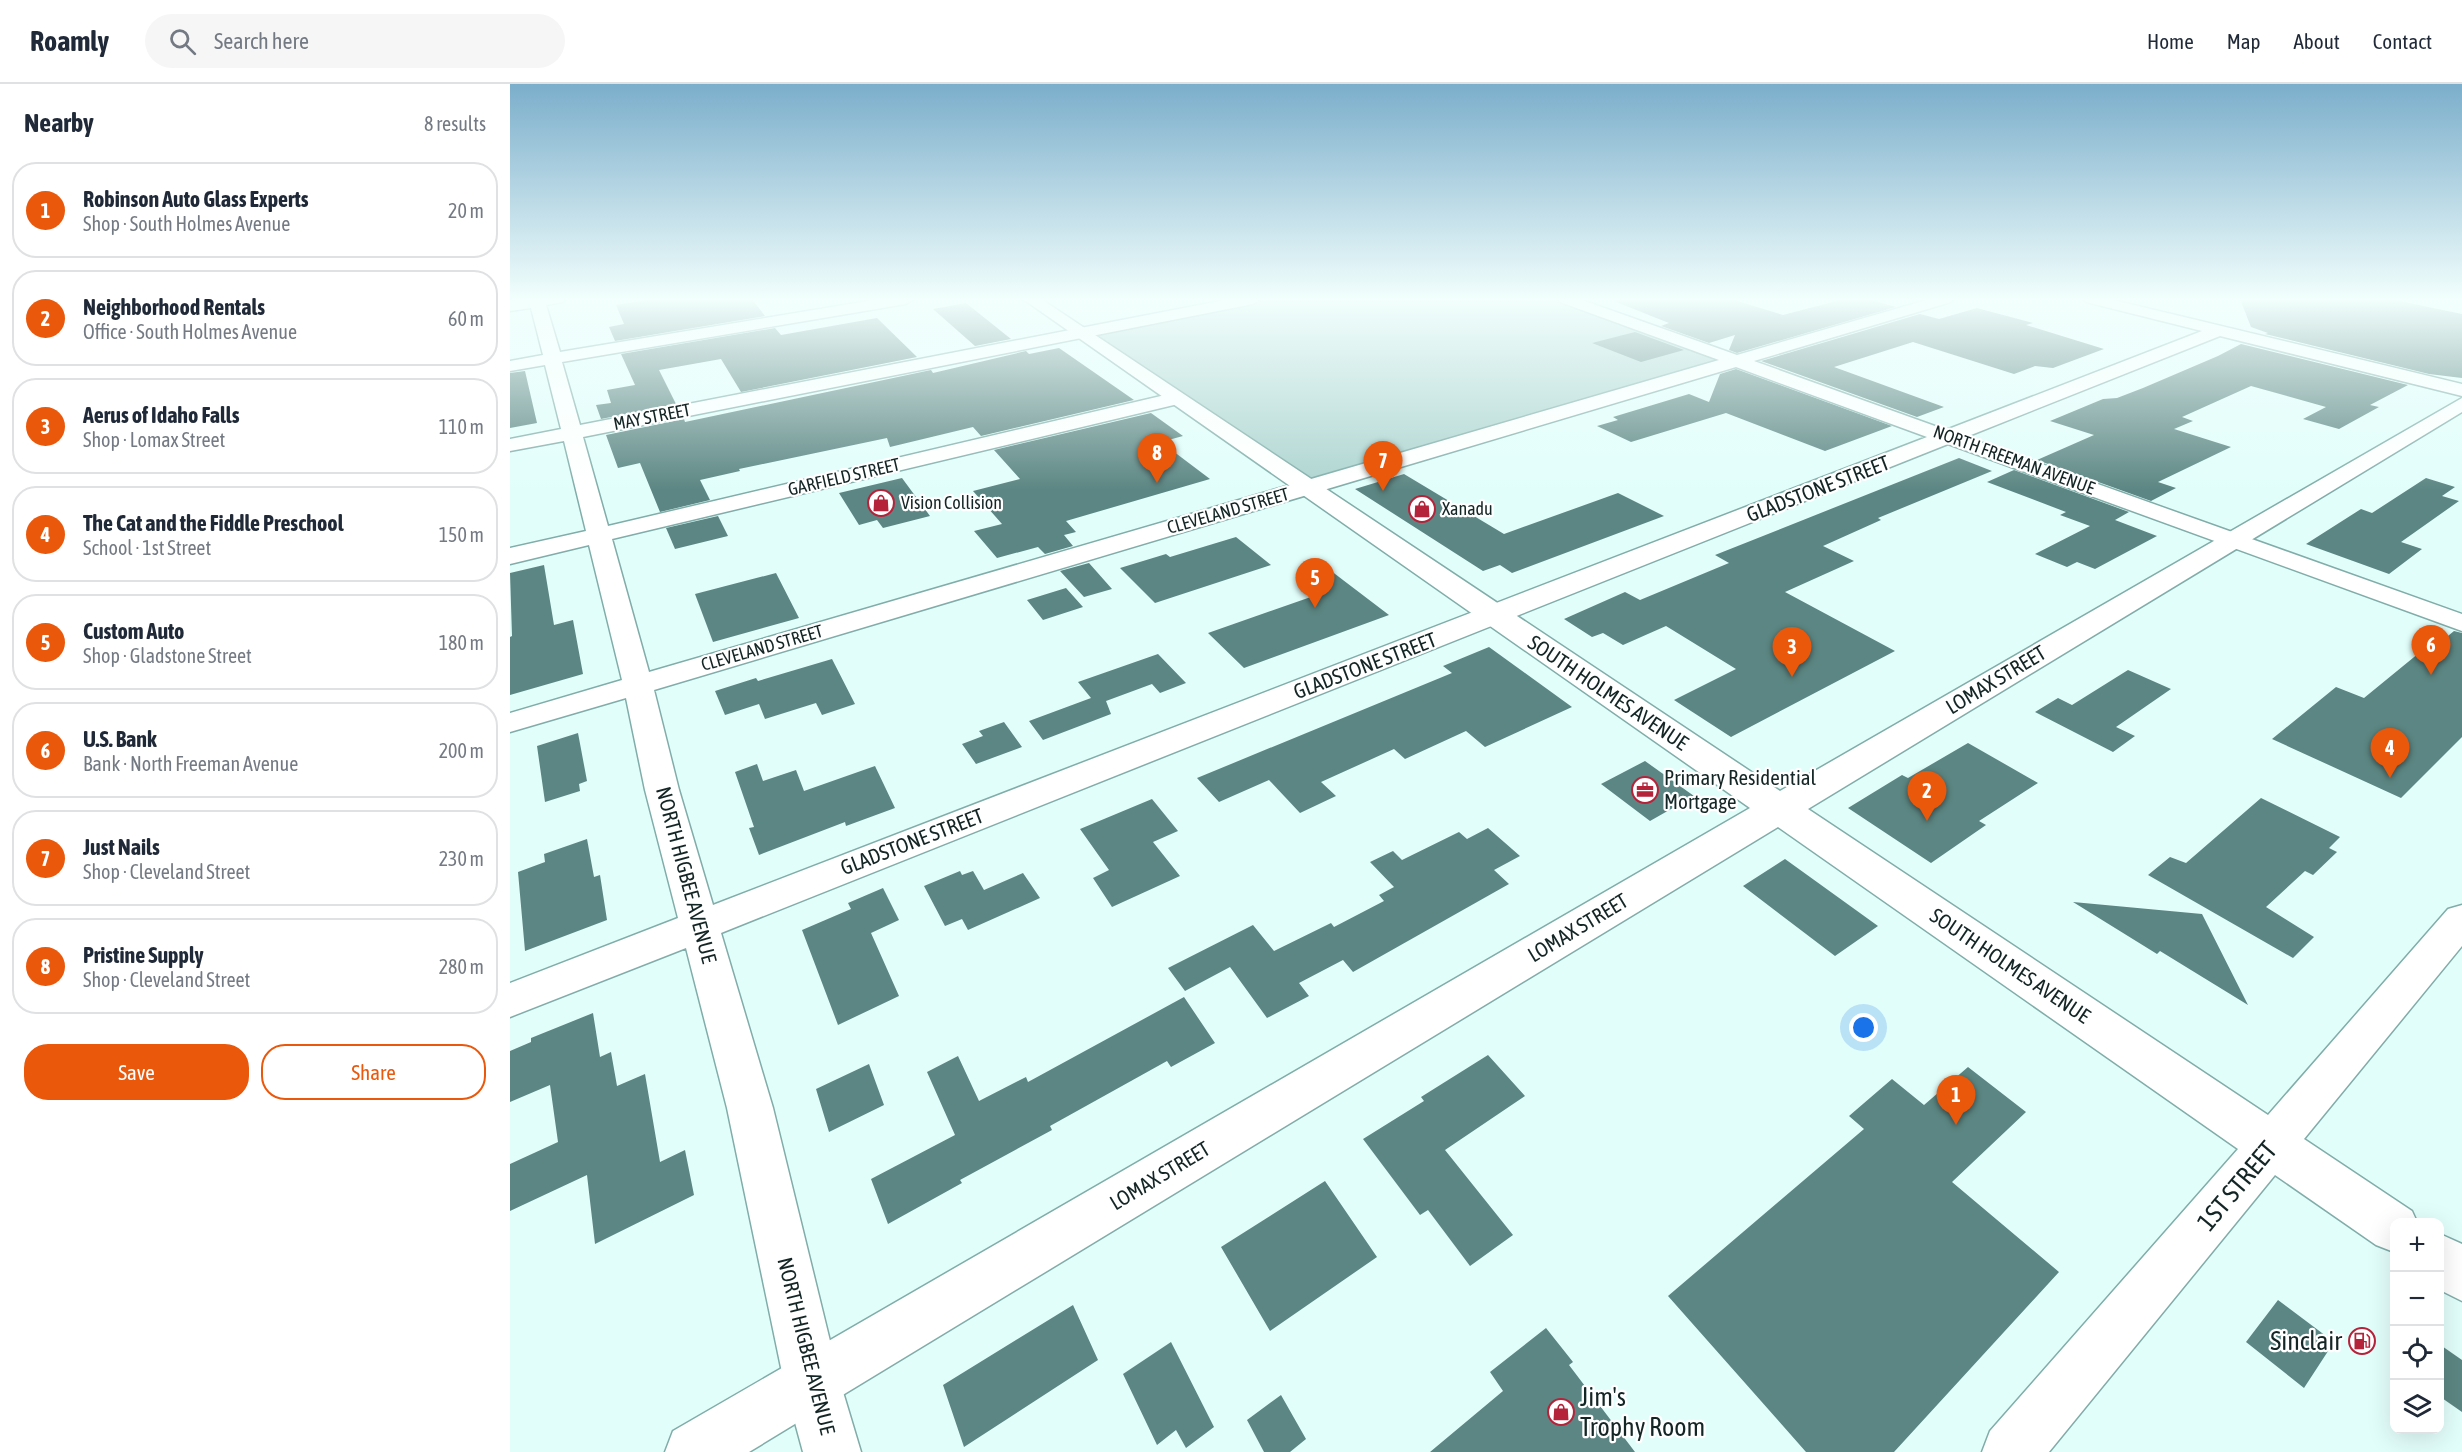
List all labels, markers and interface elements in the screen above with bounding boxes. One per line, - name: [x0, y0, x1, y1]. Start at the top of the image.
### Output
- search box: [145, 14, 565, 68]
- text: Roamly: [30, 25, 109, 57]
- icon: search: [166, 25, 199, 58]
- text: Search here: [214, 28, 309, 54]
- text: Home: [2147, 29, 2194, 53]
- text: Map: [2227, 29, 2261, 53]
- text: About: [2294, 29, 2340, 53]
- text: Contact: [2373, 29, 2432, 53]
- text: Nearby: [24, 108, 94, 138]
- text: 8 results: [424, 112, 486, 135]
- text: Robinson Auto Glass Experts: [83, 186, 308, 212]
- text: 1: [41, 199, 50, 222]
- text: 20 m: [448, 199, 484, 222]
- text: Shop · South Holmes Avenue: [83, 212, 290, 235]
- text: Neighborhood Rentals: [83, 294, 265, 320]
- text: 2: [41, 307, 50, 330]
- text: 60 m: [448, 307, 484, 330]
- text: Office · South Holmes Avenue: [83, 320, 297, 343]
- street label: MAY STREET: [612, 399, 692, 434]
- text: Aerus of Idaho Falls: [83, 402, 239, 428]
- text: 3: [41, 415, 50, 438]
- text: 110 m: [439, 415, 484, 438]
- street label: NORTH FREEMAN AVENUE: [1931, 421, 2098, 499]
- text: Shop · Lomax Street: [83, 428, 225, 451]
- pin: 8: [1138, 434, 1176, 483]
- pin: 7: [1364, 442, 1402, 491]
- street label: GLADSTONE STREET: [1743, 450, 1892, 526]
- street label: GARFIELD STREET: [786, 453, 902, 500]
- street label: CLEVELAND STREET: [1164, 483, 1291, 538]
- shop icon: Vision Collision: [866, 488, 896, 518]
- place label: Vision Collision: [901, 492, 1002, 513]
- shop icon: Xanadu: [1407, 494, 1437, 524]
- place label: Xanadu: [1442, 498, 1493, 519]
- text: The Cat and the Fiddle Preschool: [83, 510, 343, 536]
- text: 4: [41, 523, 50, 546]
- text: 150 m: [439, 523, 484, 546]
- text: School · 1st Street: [83, 536, 211, 559]
- pin: 5: [1296, 558, 1334, 608]
- text: Custom Auto: [83, 618, 184, 644]
- street label: CLEVELAND STREET: [698, 620, 825, 675]
- pin: 6: [2412, 626, 2450, 675]
- street label: GLADSTONE STREET: [1290, 627, 1439, 703]
- pin: 3: [1772, 628, 1812, 677]
- street label: SOUTH HOLMES AVENUE: [1524, 630, 1693, 755]
- text: 5: [41, 631, 50, 654]
- text: 180 m: [439, 631, 484, 654]
- street label: LOMAX STREET: [1941, 640, 2050, 718]
- text: Shop · Gladstone Street: [83, 644, 252, 667]
- text: U.S. Bank: [83, 726, 157, 752]
- pin: 4: [2370, 728, 2410, 778]
- text: 6: [41, 739, 50, 762]
- text: 200 m: [439, 739, 484, 762]
- text: Bank · North Freeman Avenue: [83, 752, 298, 775]
- place label: Primary Residential Mortgage: [1664, 765, 1817, 813]
- pin: 2: [1908, 772, 1946, 821]
- office icon: Primary Residential Mortgage: [1630, 775, 1660, 805]
- street label: NORTH HIGBEE AVENUE: [652, 784, 722, 966]
- street label: GLADSTONE STREET: [837, 803, 986, 879]
- text: Just Nails: [83, 834, 160, 860]
- text: 7: [41, 847, 50, 870]
- text: 230 m: [439, 847, 484, 870]
- text: Shop · Cleveland Street: [83, 860, 250, 883]
- street label: LOMAX STREET: [1523, 888, 1632, 966]
- street label: SOUTH HOLMES AVENUE: [1926, 903, 2095, 1028]
- text: Pristine Supply: [83, 942, 204, 968]
- text: 8: [41, 955, 50, 978]
- text: 280 m: [439, 955, 484, 978]
- text: Shop · Cleveland Street: [83, 968, 250, 991]
- your location: [1849, 1013, 1878, 1042]
- button: Save: [24, 1044, 249, 1100]
- button: Share: [261, 1044, 486, 1100]
- pin: 1: [1936, 1076, 1976, 1125]
- street label: 1ST STREET: [2191, 1135, 2283, 1237]
- street label: LOMAX STREET: [1105, 1136, 1214, 1214]
- map controls: [2390, 1218, 2444, 1434]
- button: +: [2390, 1218, 2444, 1272]
- street label: NORTH HIGBEE AVENUE: [773, 1255, 841, 1437]
- button: −: [2390, 1272, 2444, 1326]
- place label: Sinclair: [2270, 1326, 2342, 1356]
- fuel station icon: Sinclair: [2347, 1326, 2377, 1356]
- button: locate: [2390, 1326, 2444, 1380]
- button: layers: [2390, 1380, 2444, 1434]
- place label: Jim's Trophy Room: [1580, 1382, 1705, 1442]
- shop icon: Jim's Trophy Room: [1546, 1397, 1576, 1427]

